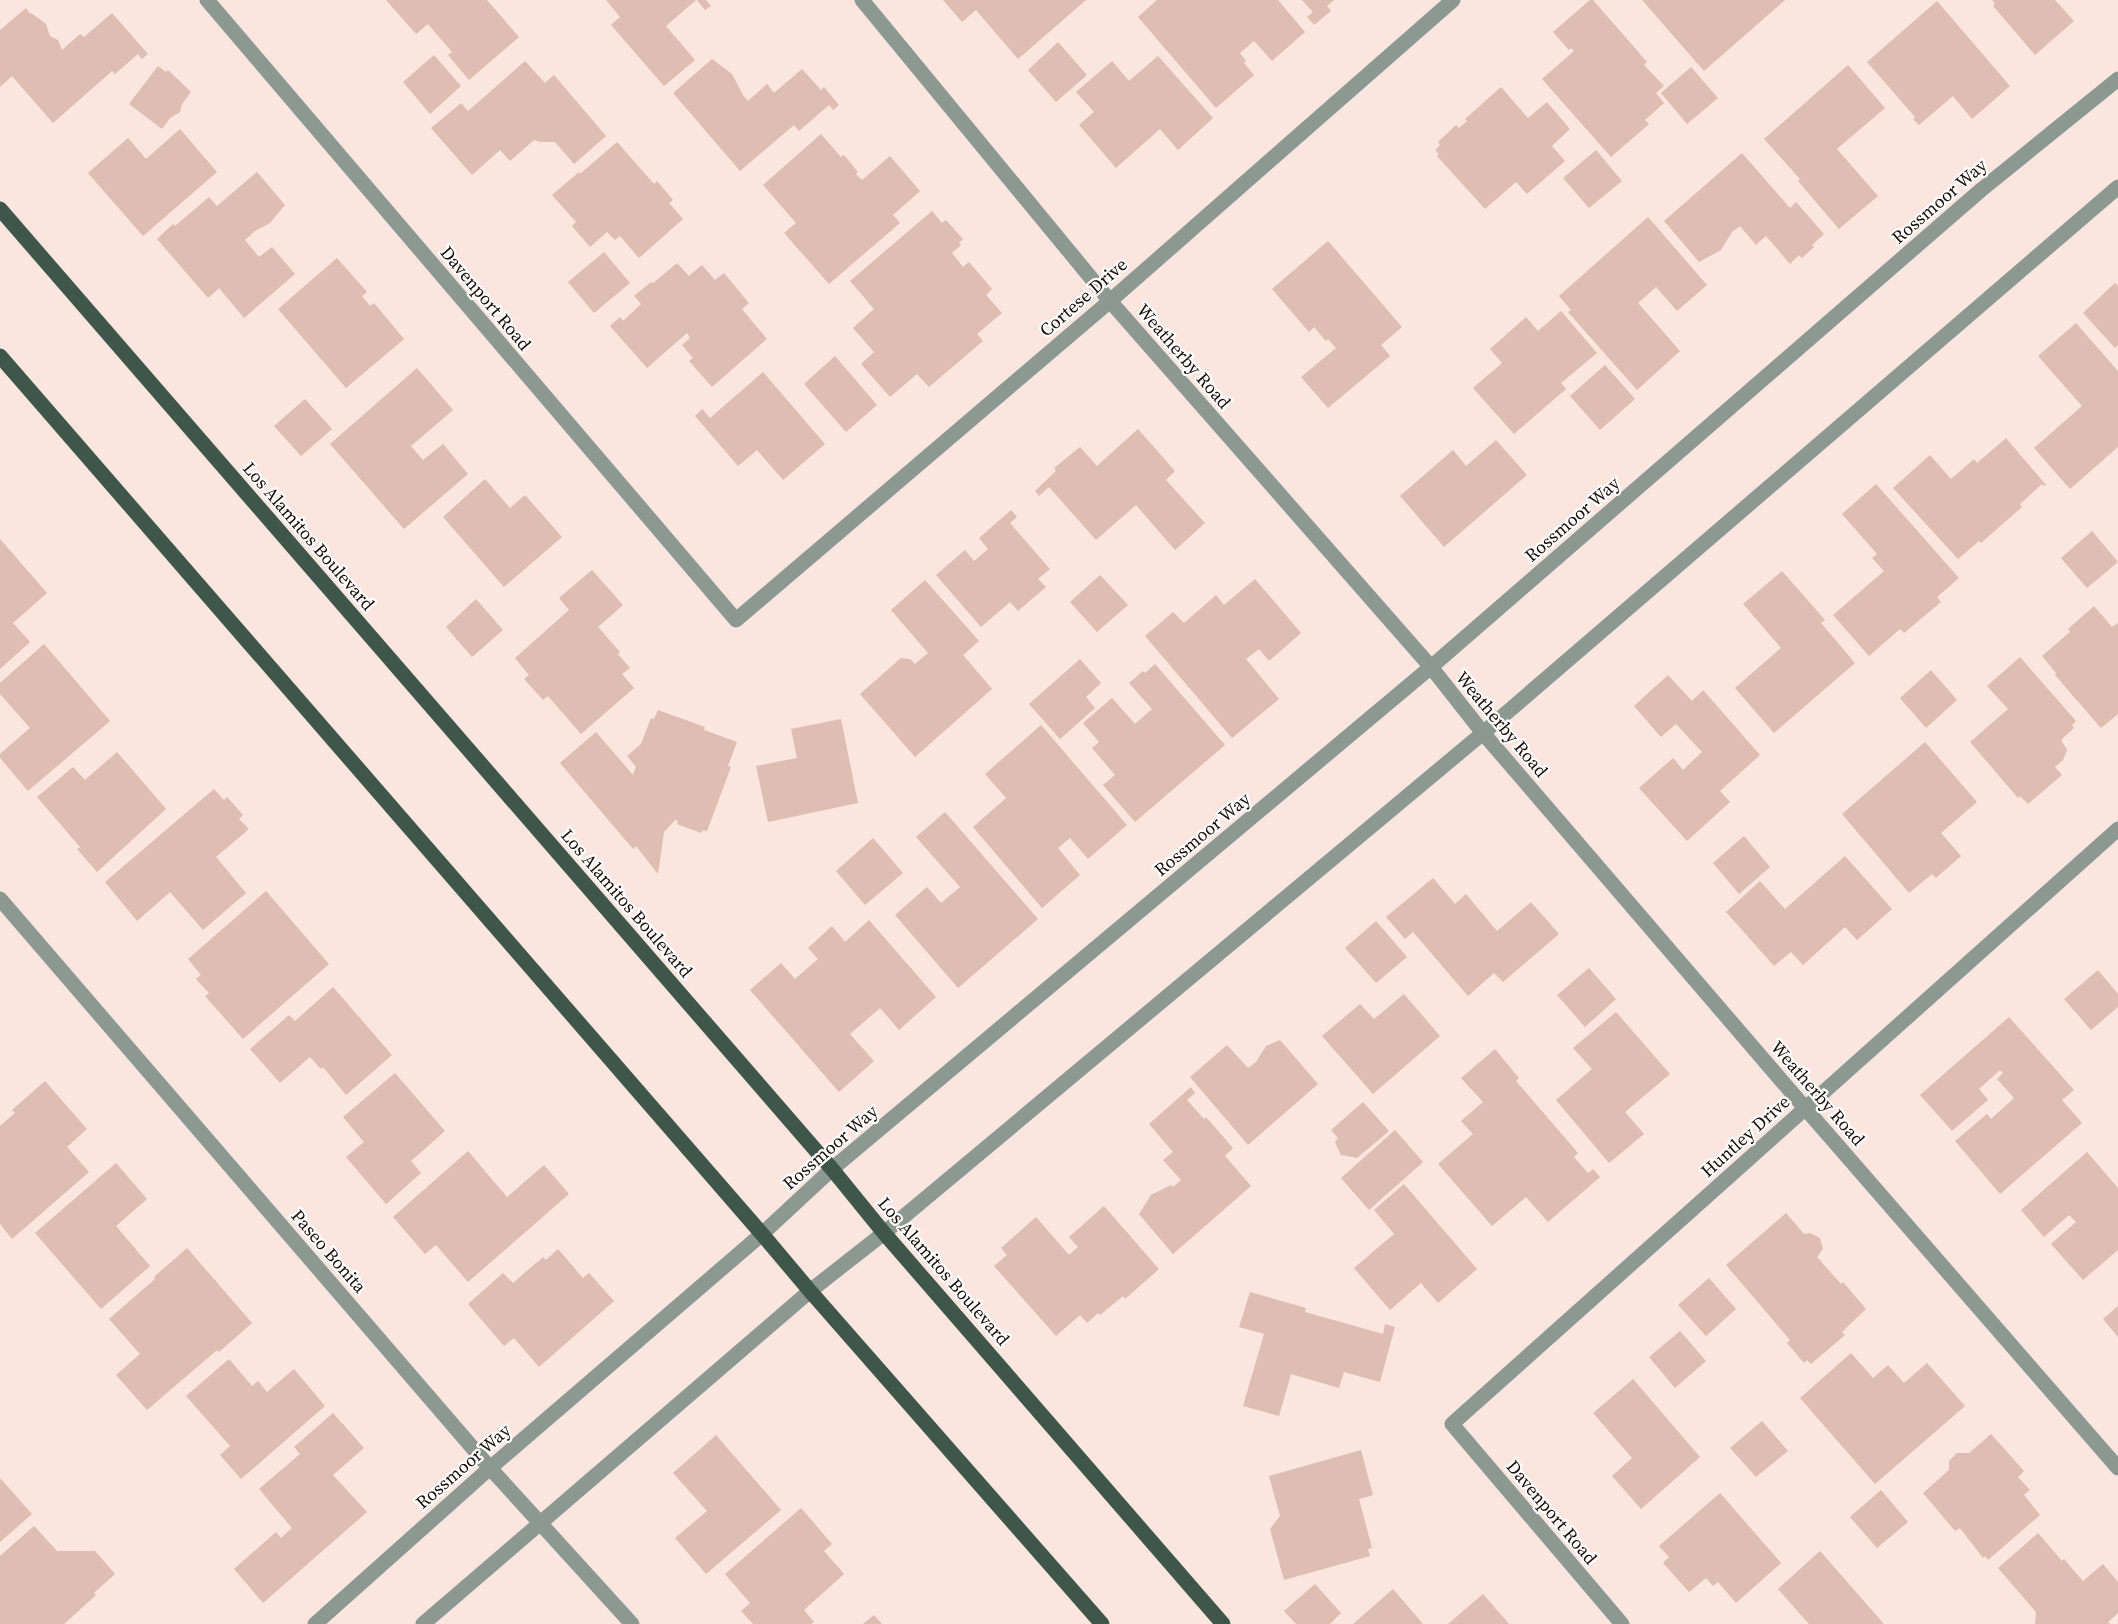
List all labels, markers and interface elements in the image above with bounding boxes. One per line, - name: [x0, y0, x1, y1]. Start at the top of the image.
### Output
- street label: Rossmoor Way: [1886, 152, 1993, 249]
- street label: Davenport Road: [435, 240, 537, 356]
- street label: Cortese Drive: [1034, 252, 1132, 342]
- street label: Weatherby Road: [1131, 298, 1237, 414]
- street label: Los Alamitos Boulevard: [237, 456, 381, 616]
- street label: Rossmoor Way: [1519, 470, 1626, 567]
- street label: Weatherby Road: [1450, 665, 1554, 783]
- street label: Rossmoor Way: [1149, 786, 1256, 882]
- street label: Los Alamitos Boulevard: [555, 823, 699, 983]
- street label: Weatherby Road: [1765, 1035, 1871, 1151]
- street label: Huntley Drive: [1695, 1089, 1795, 1183]
- street label: Rossmoor Way: [777, 1098, 884, 1195]
- street label: Los Alamitos Boulevard: [872, 1191, 1016, 1351]
- street label: Paseo Bonita: [286, 1204, 373, 1299]
- street label: Rossmoor Way: [410, 1417, 517, 1514]
- street label: Davenport Road: [1501, 1454, 1603, 1570]

